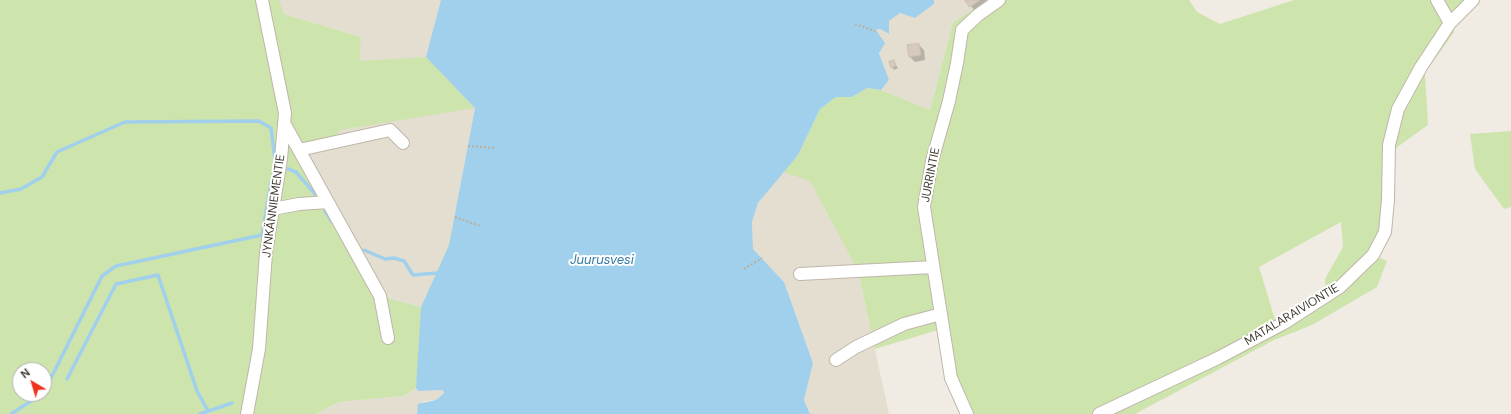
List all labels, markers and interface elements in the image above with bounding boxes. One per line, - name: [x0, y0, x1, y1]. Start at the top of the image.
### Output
- street label: JURRINTIE: [919, 146, 943, 204]
- street label: JYNKÄNNIEMENTIE: [260, 154, 288, 258]
- water label: Juurusvesi: [570, 253, 634, 269]
- street label: MATALARAIVIONTIE: [1242, 281, 1342, 349]
- north arrow: [12, 362, 52, 402]
- text: N: [18, 365, 33, 381]

